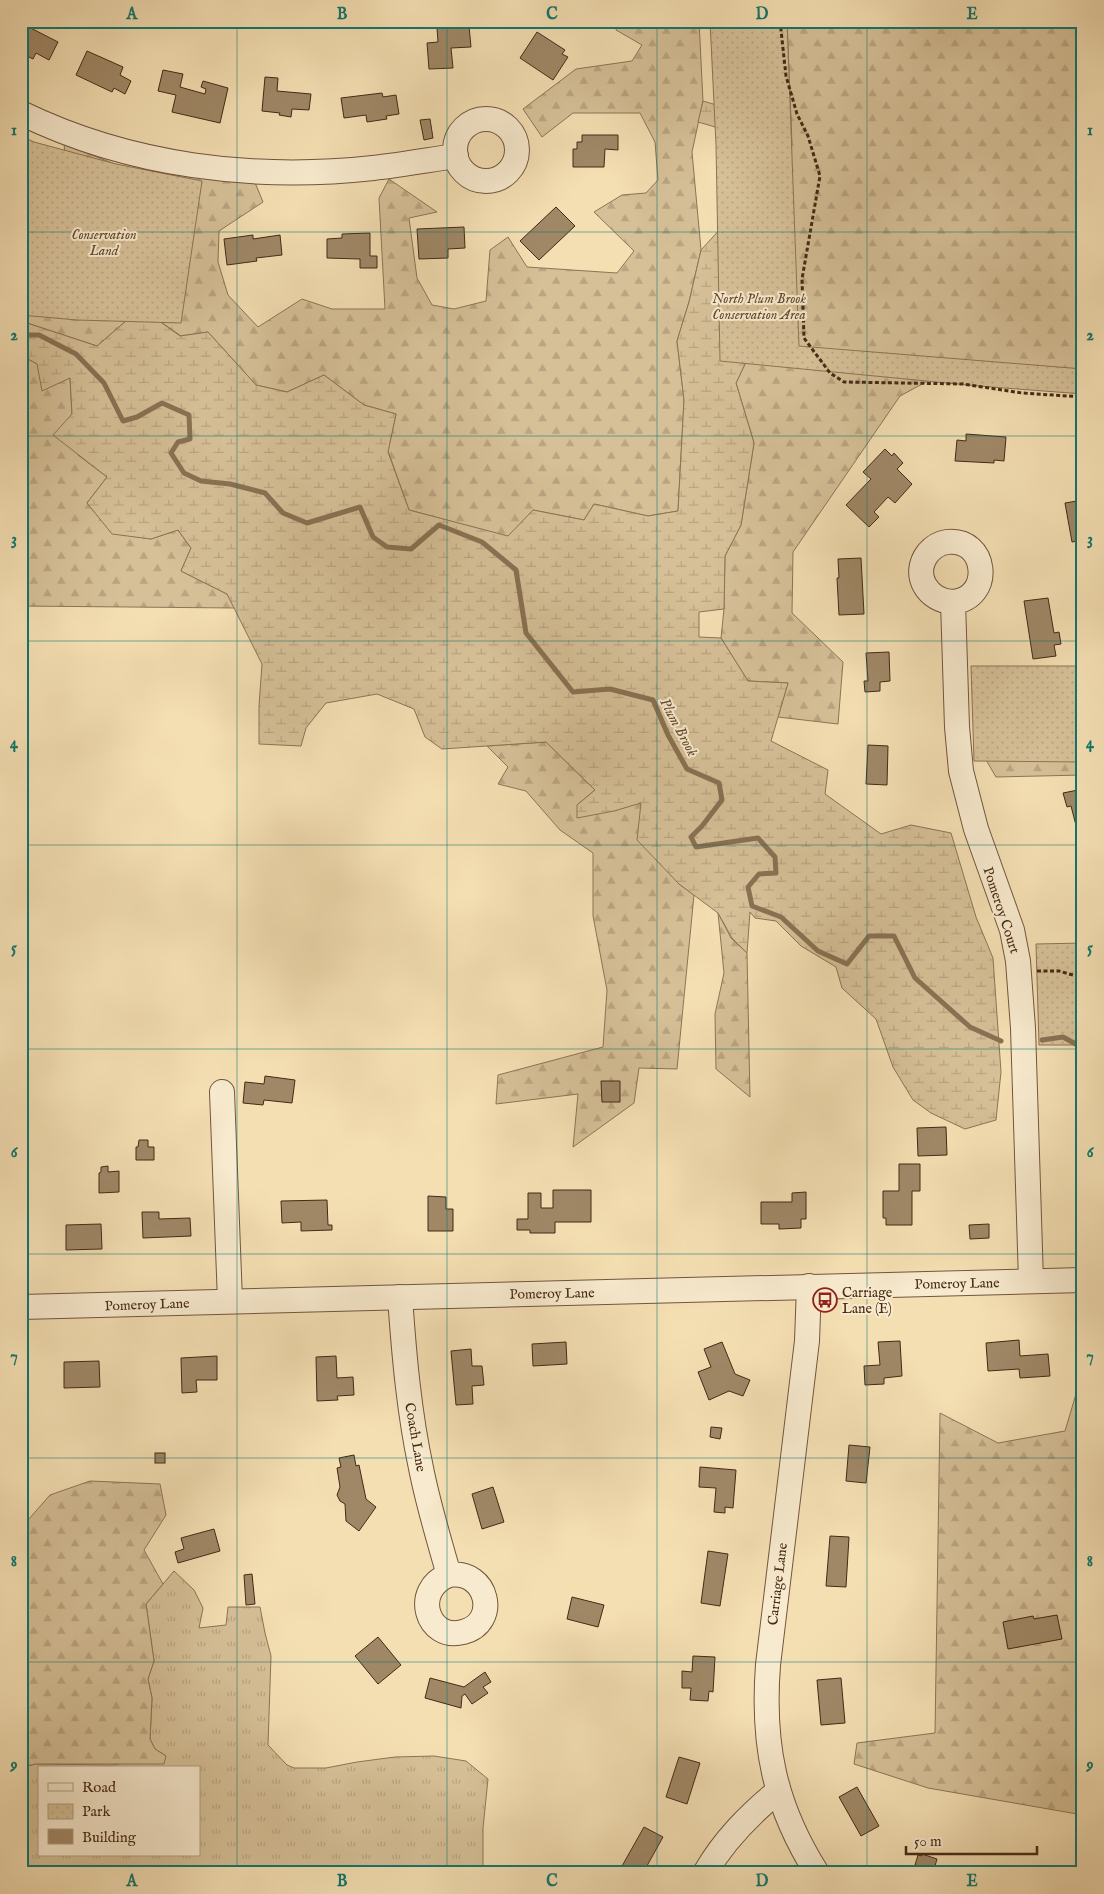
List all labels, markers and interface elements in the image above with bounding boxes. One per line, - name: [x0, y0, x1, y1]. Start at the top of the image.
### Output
- text: A: [126, 5, 139, 25]
- text: B: [337, 5, 348, 25]
- text: C: [546, 5, 558, 25]
- text: D: [756, 5, 769, 25]
- text: E: [966, 5, 978, 25]
- text: 1: [11, 121, 17, 141]
- text: 1: [1087, 121, 1093, 141]
- park label: Conservation Land: [71, 226, 137, 260]
- park label: North Plum Brook Conservation Area: [712, 290, 806, 324]
- text: 2: [10, 326, 18, 346]
- text: 2: [1086, 326, 1094, 346]
- text: 3: [11, 530, 17, 550]
- text: 3: [1087, 530, 1093, 550]
- water label: Plum Brook: [655, 695, 702, 760]
- text: 4: [10, 734, 19, 754]
- text: 4: [1086, 734, 1095, 754]
- street label: Pomeroy Court: [979, 865, 1024, 956]
- text: 5: [11, 939, 17, 959]
- text: 5: [1087, 939, 1093, 959]
- text: 6: [11, 1143, 19, 1163]
- text: 6: [1087, 1143, 1095, 1163]
- street label: Pomeroy Lane: [914, 1274, 1000, 1294]
- street label: Pomeroy Lane: [509, 1284, 595, 1304]
- place label: Carriage Lane (E): [842, 1284, 893, 1318]
- bus stop icon: Carriage Lane (E): [812, 1287, 838, 1313]
- street label: Pomeroy Lane: [104, 1295, 190, 1315]
- text: 7: [10, 1347, 18, 1367]
- text: 7: [1086, 1347, 1094, 1367]
- street label: Coach Lane: [400, 1401, 430, 1474]
- street label: Carriage Lane: [764, 1541, 792, 1626]
- text: 8: [11, 1552, 17, 1572]
- text: 8: [1087, 1552, 1093, 1572]
- text: 9: [10, 1756, 18, 1776]
- text: 9: [1086, 1756, 1094, 1776]
- legend: [38, 1766, 200, 1856]
- text: Road: [82, 1778, 117, 1797]
- text: Park: [82, 1802, 112, 1821]
- scale bar: [906, 1824, 1038, 1856]
- text: Building: [82, 1828, 137, 1847]
- text: 50 m: [914, 1832, 942, 1851]
- text: A: [126, 1872, 139, 1892]
- text: B: [337, 1872, 348, 1892]
- text: C: [546, 1872, 558, 1892]
- text: D: [756, 1872, 769, 1892]
- text: E: [966, 1872, 978, 1892]

